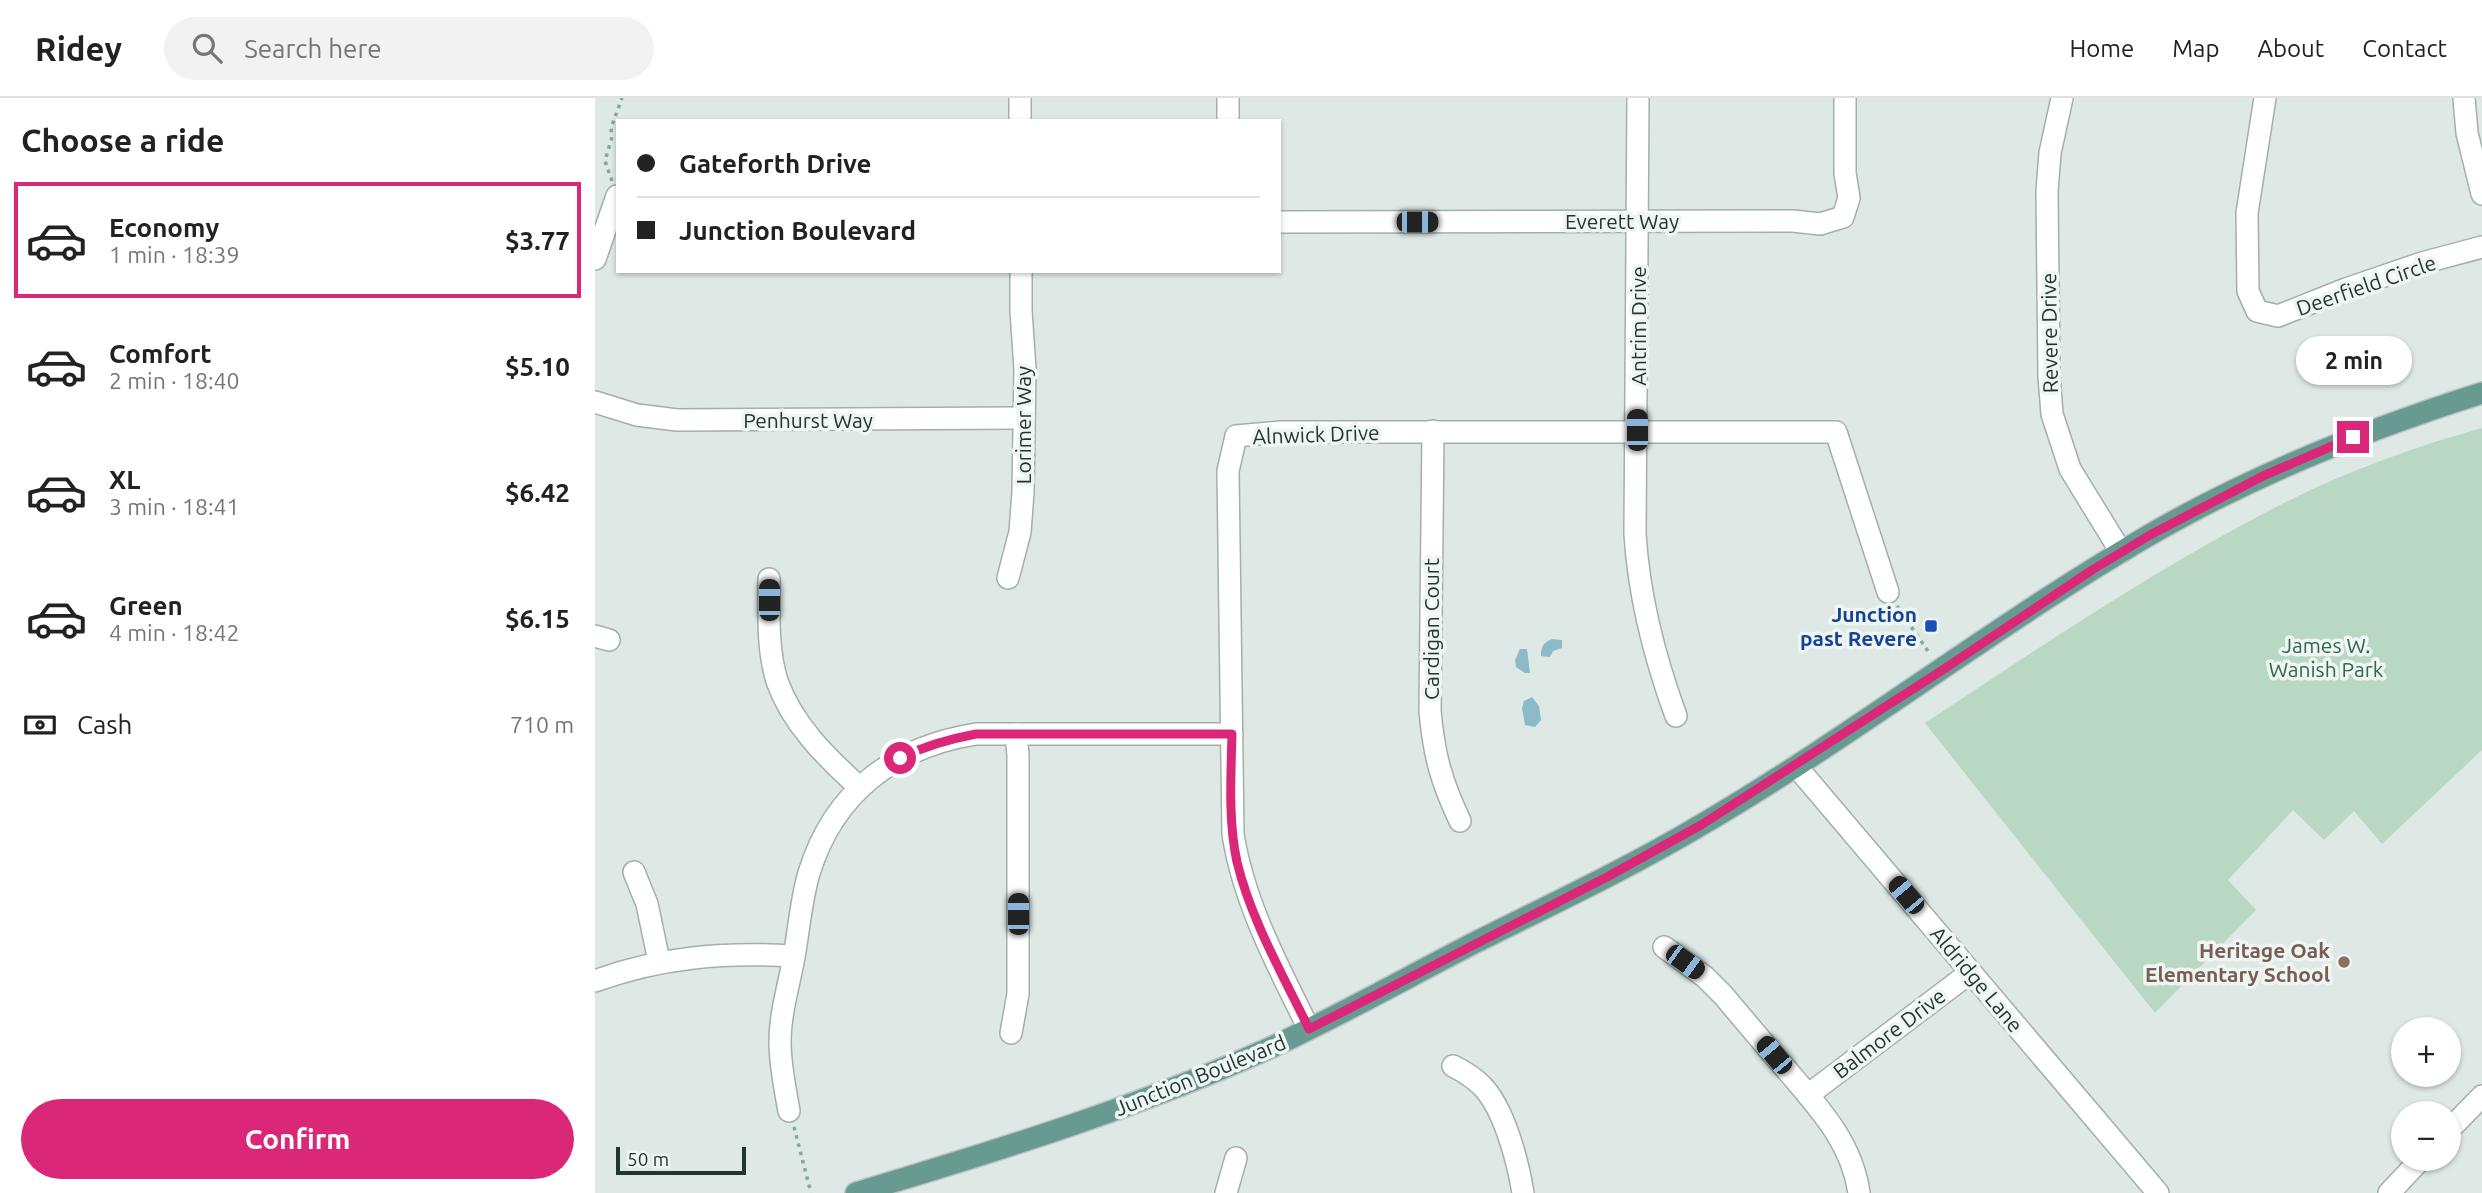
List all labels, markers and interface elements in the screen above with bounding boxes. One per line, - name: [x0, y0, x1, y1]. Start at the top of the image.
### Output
- search box: [164, 17, 654, 80]
- icon: search: [188, 29, 226, 67]
- text: Ridey: [35, 30, 122, 67]
- text: Search here: [244, 34, 382, 63]
- text: Home: [2069, 35, 2134, 62]
- text: Map: [2172, 35, 2219, 62]
- text: About: [2257, 35, 2324, 62]
- text: Contact: [2362, 35, 2447, 62]
- text: Choose a ride: [21, 122, 224, 158]
- text: Gateforth Drive: [679, 149, 872, 178]
- icon: car: [25, 209, 88, 272]
- street label: Everett Way: [1565, 209, 1679, 233]
- car: [1397, 212, 1439, 233]
- text: Economy: [109, 213, 219, 242]
- text: Junction Boulevard: [679, 216, 916, 245]
- text: $3.77: [505, 226, 570, 255]
- text: 1 min · 18:39: [109, 242, 240, 267]
- street label: Deerfield Circle: [2293, 250, 2439, 320]
- street label: Antrim Drive: [1626, 266, 1650, 386]
- street label: Revere Drive: [2036, 273, 2062, 393]
- icon: car: [25, 335, 88, 398]
- callout: 2 min: [2295, 336, 2411, 384]
- text: Comfort: [109, 339, 212, 368]
- text: 2 min: [2325, 348, 2383, 373]
- text: $5.10: [505, 352, 570, 381]
- street label: Lorimer Way: [1011, 366, 1035, 484]
- text: 2 min · 18:40: [109, 368, 240, 393]
- street label: Penhurst Way: [743, 408, 873, 432]
- car: [1627, 409, 1648, 451]
- street label: Alnwick Drive: [1252, 420, 1380, 448]
- route end: [2337, 421, 2369, 453]
- icon: car: [25, 461, 88, 524]
- text: XL: [109, 465, 140, 494]
- text: $6.42: [505, 478, 570, 507]
- text: 3 min · 18:41: [109, 494, 240, 519]
- street label: Cardigan Court: [1419, 558, 1443, 700]
- car: [759, 579, 780, 621]
- icon: car: [25, 587, 88, 650]
- text: Green: [109, 591, 183, 620]
- place label: Junction past Revere: [1800, 602, 1917, 650]
- text: $6.15: [505, 604, 570, 633]
- marker: Junction past Revere: [1923, 618, 1939, 634]
- text: 4 min · 18:42: [109, 620, 240, 645]
- park label: James W. Wanish Park: [2269, 633, 2384, 681]
- icon: cash: [21, 706, 59, 744]
- text: Cash: [77, 710, 132, 739]
- text: 710 m: [510, 712, 574, 737]
- route start: [884, 742, 916, 774]
- car: [1885, 872, 1928, 918]
- car: [1008, 893, 1029, 935]
- street label: Aldridge Lane: [1926, 921, 2028, 1037]
- place label: Heritage Oak Elementary School: [2145, 938, 2330, 986]
- car: [1662, 941, 1709, 983]
- marker: Heritage Oak Elementary School: [2336, 954, 2352, 970]
- street label: Balmore Drive: [1828, 983, 1950, 1083]
- map controls: [2391, 1017, 2461, 1171]
- button: +: [2391, 1017, 2461, 1087]
- street label: Junction Boulevard: [1111, 1030, 1289, 1120]
- car: [1753, 1032, 1796, 1078]
- button: Confirm: [21, 1099, 574, 1179]
- button: −: [2391, 1101, 2461, 1171]
- scale bar: [616, 1144, 745, 1176]
- text: 50 m: [627, 1148, 669, 1170]

